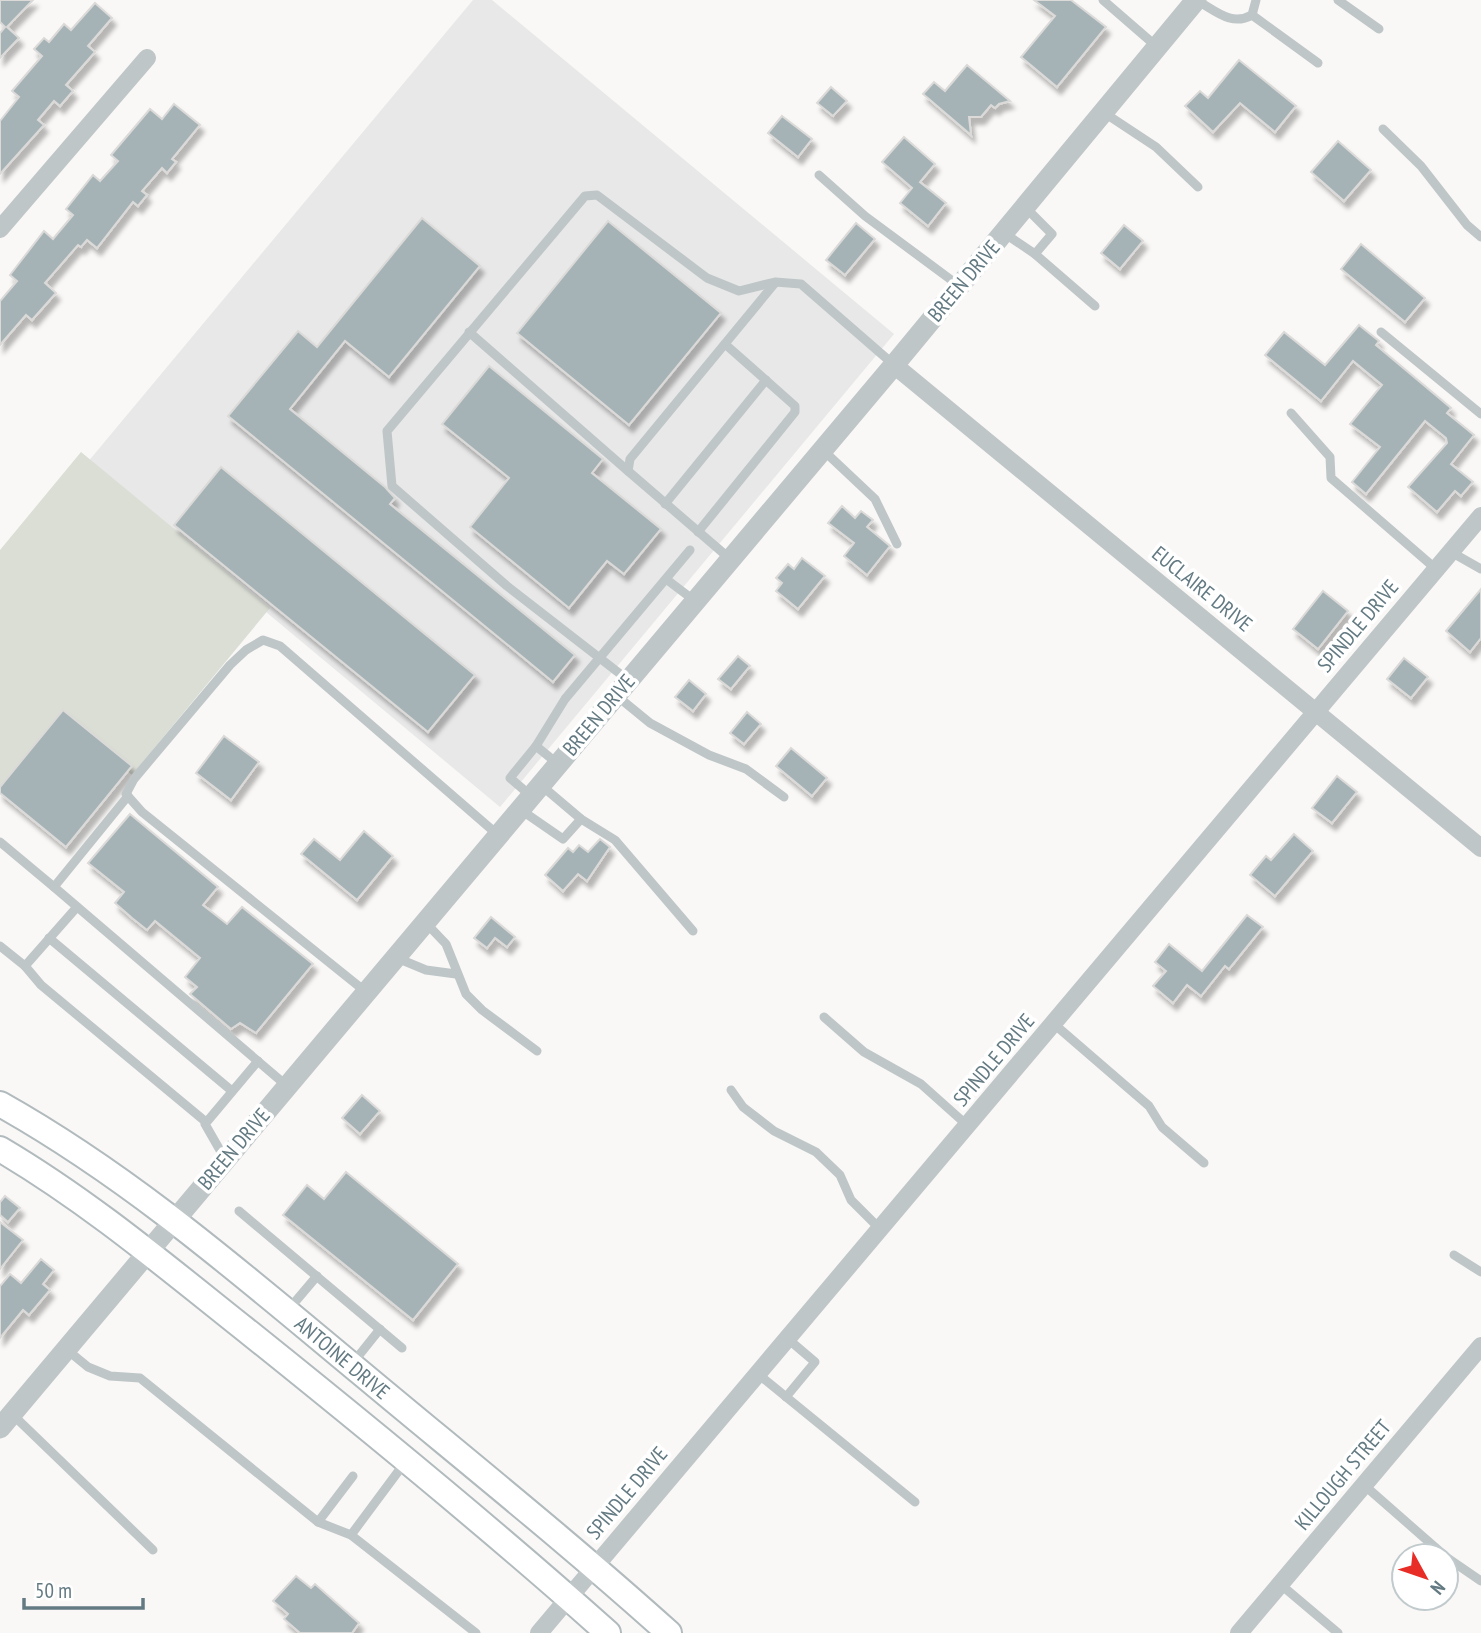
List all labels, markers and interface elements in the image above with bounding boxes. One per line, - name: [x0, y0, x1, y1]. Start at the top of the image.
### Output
- street label: BREEN DRIVE: [922, 234, 1006, 327]
- street label: EUCLAIRE DRIVE: [1147, 540, 1258, 637]
- street label: SPINDLE DRIVE: [1311, 574, 1404, 677]
- street label: BREEN DRIVE: [557, 668, 641, 761]
- street label: SPINDLE DRIVE: [947, 1008, 1040, 1111]
- street label: BREEN DRIVE: [192, 1102, 276, 1195]
- street label: ANTOINE DRIVE: [289, 1310, 395, 1405]
- street label: KILLOUGH STREET: [1289, 1414, 1397, 1535]
- street label: SPINDLE DRIVE: [580, 1441, 673, 1544]
- north arrow: [1390, 1542, 1460, 1612]
- scale bar: [24, 1566, 144, 1610]
- text: N: [1426, 1576, 1451, 1600]
- text: 50 m: [35, 1577, 72, 1604]

